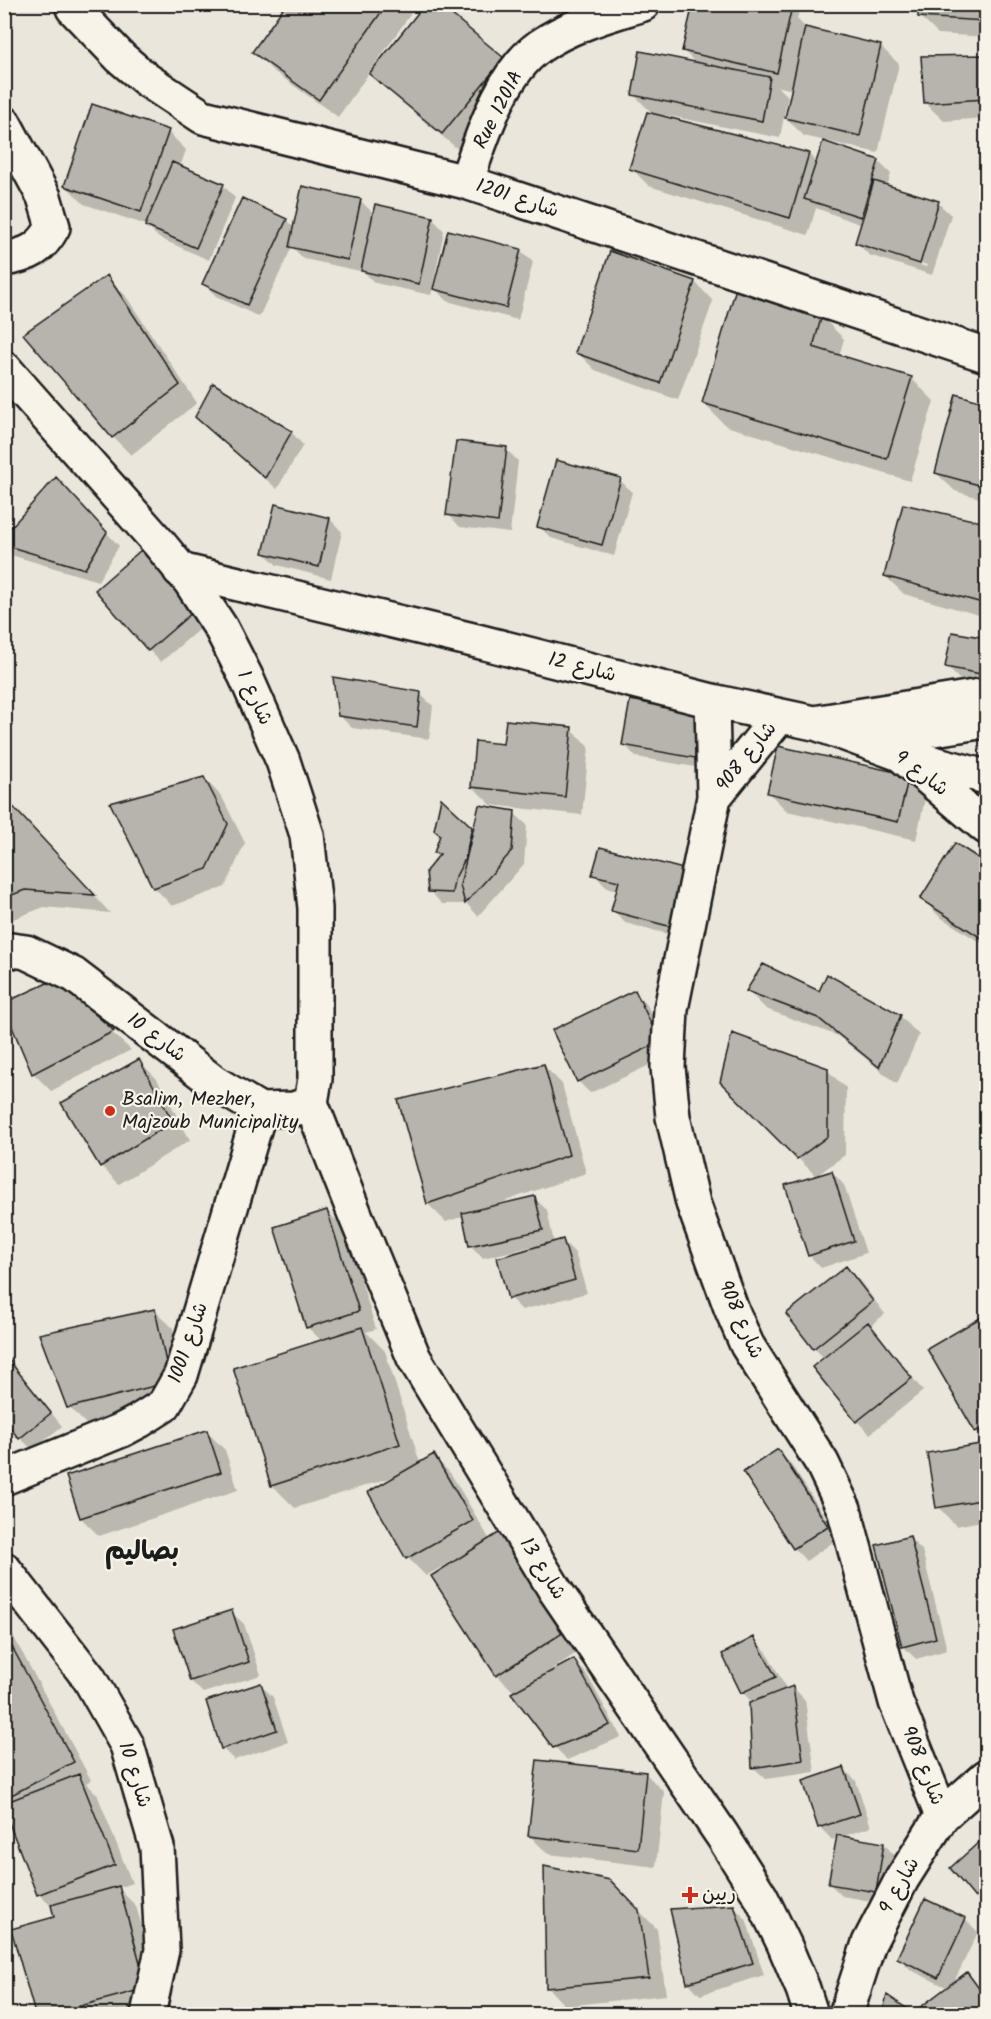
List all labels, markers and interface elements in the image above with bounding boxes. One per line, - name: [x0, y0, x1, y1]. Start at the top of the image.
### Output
- street label: Rue 1201A: [466, 65, 532, 155]
- street label: شارع 1201: [471, 171, 563, 227]
- street label: شارع 12: [545, 644, 619, 692]
- street label: شارع 1: [227, 665, 281, 731]
- street label: شارع 908: [708, 715, 786, 799]
- street label: شارع 9: [887, 743, 955, 805]
- street label: شارع 10: [119, 1005, 193, 1071]
- place label: Bsalim, Mezher, Majzoub Municipality: [122, 1084, 299, 1139]
- marker: Bsalim, Mezher, Majzoub Municipality: [103, 1104, 117, 1118]
- street label: شارع 908: [708, 1276, 772, 1364]
- street label: شارع 1001: [160, 1298, 218, 1388]
- district label: بصاليم: [105, 1531, 179, 1573]
- street label: شارع 13: [510, 1531, 574, 1607]
- street label: شارع 908: [892, 1721, 952, 1811]
- street label: شارع 10: [108, 1738, 160, 1812]
- street label: شارع 9: [871, 1852, 929, 1920]
- place label: ريين: [702, 1879, 736, 1911]
- marker: ريين: [683, 1888, 697, 1902]

